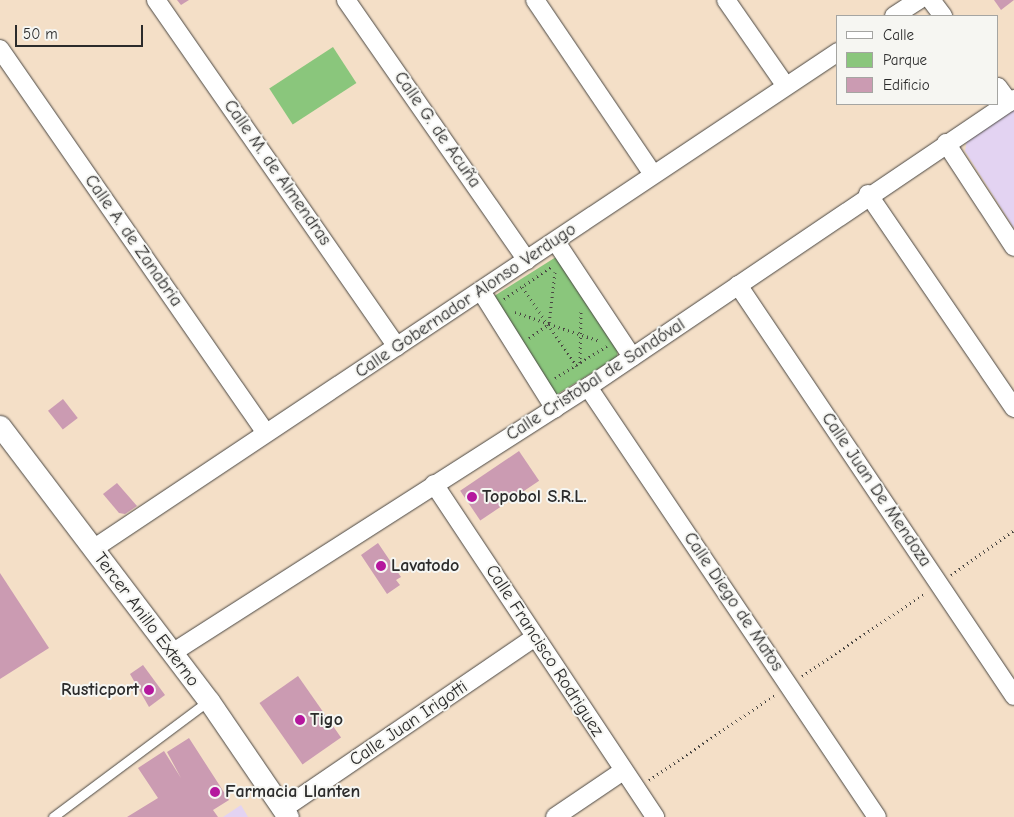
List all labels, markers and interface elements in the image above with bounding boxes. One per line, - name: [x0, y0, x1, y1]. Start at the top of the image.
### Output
- scale bar: [18, 15, 145, 47]
- legend: [836, 15, 999, 105]
- text: 50 m: [23, 25, 58, 43]
- text: Calle: [883, 26, 914, 44]
- text: Parque: [883, 51, 927, 69]
- street label: Calle G. de Acuña: [389, 68, 485, 192]
- text: Edificio: [883, 76, 930, 94]
- street label: Calle M. de Almendras: [219, 96, 335, 250]
- street label: Calle A. de Zanabria: [79, 171, 187, 311]
- street label: Calle Gobernador Alonso Verdugo: [351, 219, 581, 383]
- street label: Calle Cristobal de Sandóval: [502, 314, 690, 446]
- street label: Calle Juan De Mendoza: [816, 409, 936, 571]
- place label: Topobol S.R.L.: [482, 486, 587, 508]
- marker: Topobol S.R.L.: [466, 491, 478, 503]
- street label: Calle Diego de Matos: [678, 528, 788, 676]
- street label: Tercer Anillo Externo: [89, 549, 203, 691]
- place label: Lavatodo: [391, 555, 459, 577]
- marker: Lavatodo: [375, 560, 387, 572]
- street label: Calle Francisco Rodriguez: [480, 561, 608, 741]
- street label: Calle Juan Irigotti: [346, 677, 472, 771]
- place label: Rusticport: [61, 679, 139, 701]
- marker: Rusticport: [143, 684, 155, 696]
- place label: Tigo: [310, 709, 343, 731]
- marker: Tigo: [294, 714, 306, 726]
- place label: Farmacia Llanten: [225, 781, 360, 803]
- marker: Farmacia Llanten: [209, 786, 221, 798]

